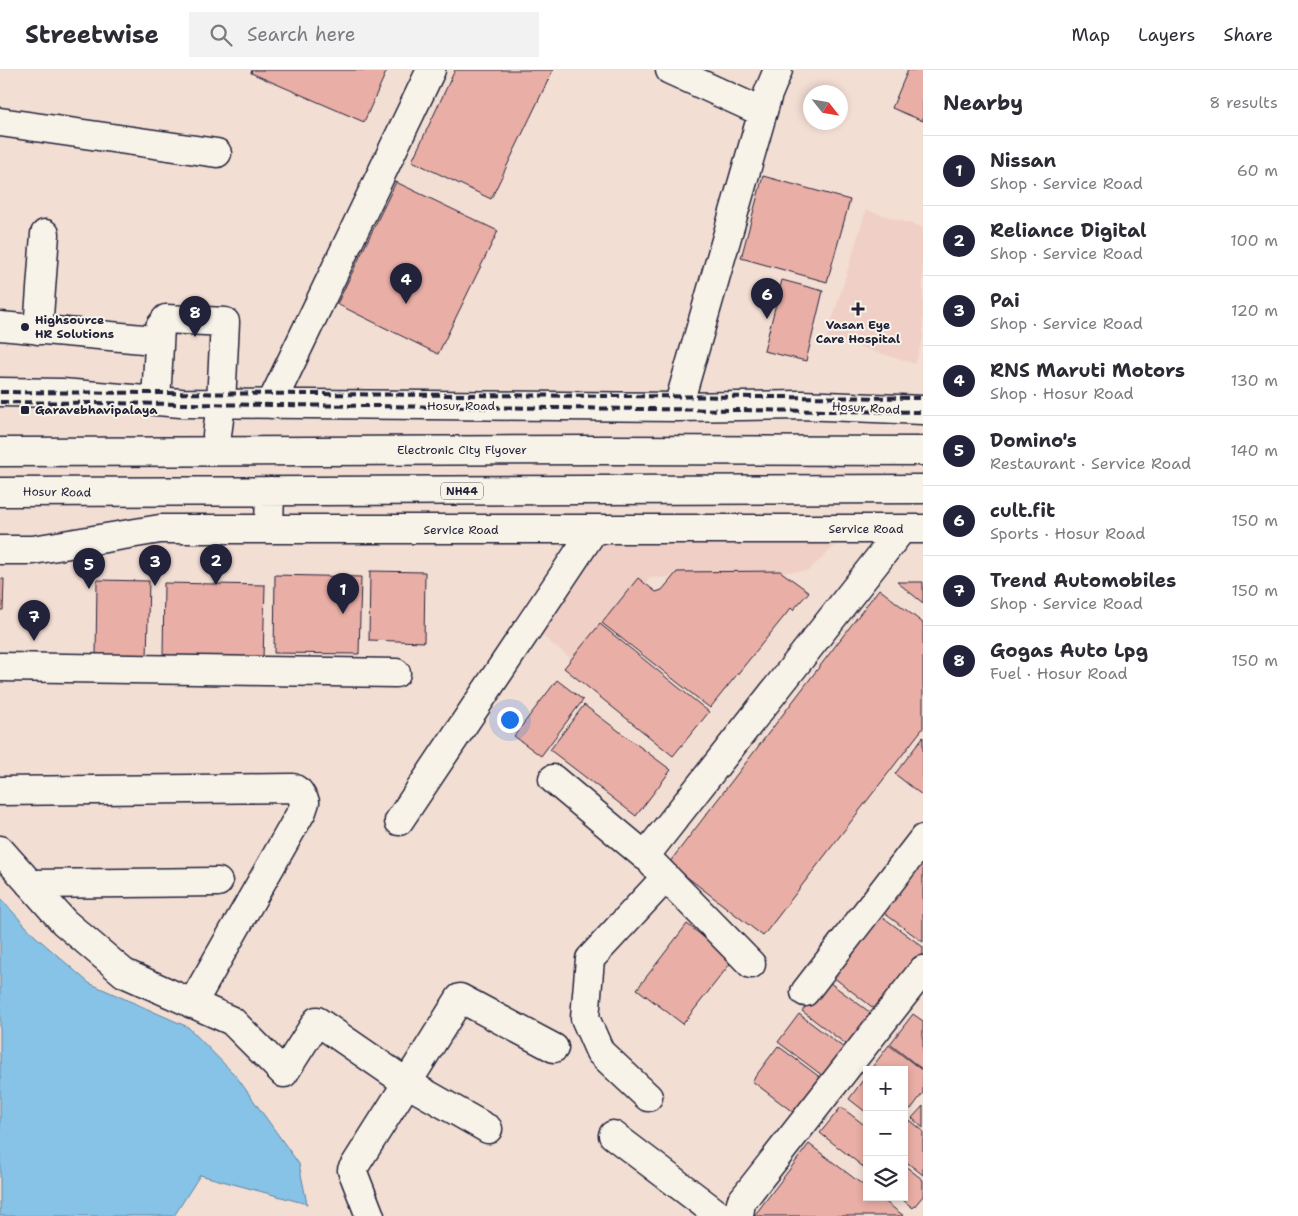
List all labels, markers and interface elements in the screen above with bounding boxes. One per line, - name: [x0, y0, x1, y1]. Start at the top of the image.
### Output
- search box: [189, 12, 539, 57]
- text: Streetwise: [25, 19, 159, 51]
- icon: search: [207, 21, 235, 49]
- text: Search here: [247, 22, 356, 47]
- text: Map: [1072, 23, 1110, 47]
- text: Layers: [1138, 23, 1195, 47]
- text: Share: [1223, 23, 1273, 47]
- north arrow: [803, 85, 848, 130]
- text: Nearby: [943, 89, 1023, 117]
- text: 8 results: [1209, 92, 1278, 113]
- text: Nissan: [990, 148, 1056, 173]
- text: 1: [955, 160, 963, 181]
- text: 60 m: [1237, 160, 1278, 181]
- text: Shop · Service Road: [990, 173, 1143, 194]
- text: Reliance Digital: [990, 218, 1147, 243]
- text: 2: [953, 230, 965, 251]
- text: 100 m: [1230, 230, 1278, 251]
- text: Shop · Service Road: [990, 243, 1143, 264]
- pin: 4: [390, 263, 422, 304]
- pin: 6: [751, 278, 783, 319]
- text: Pai: [990, 288, 1020, 313]
- pin: 8: [179, 296, 211, 337]
- text: 3: [953, 300, 965, 321]
- text: 120 m: [1231, 300, 1278, 321]
- marker: Vasan Eye Care Hospital: [851, 302, 865, 316]
- place label: Highsource HR Solutions: [35, 312, 114, 342]
- text: Shop · Service Road: [990, 313, 1143, 334]
- place label: Vasan Eye Care Hospital: [816, 317, 900, 347]
- marker: Highsource HR Solutions: [19, 321, 31, 333]
- text: RNS Maruti Motors: [990, 358, 1185, 383]
- text: 4: [953, 370, 965, 391]
- text: 130 m: [1231, 370, 1278, 391]
- text: Shop · Hosur Road: [990, 383, 1134, 404]
- street label: Hosur Road: [427, 398, 496, 414]
- street label: Hosur Road: [832, 398, 901, 418]
- place label: Garavebhavipalaya: [35, 402, 158, 418]
- marker: Garavebhavipalaya: [19, 404, 31, 416]
- text: Domino's: [990, 428, 1077, 453]
- text: 5: [954, 440, 964, 461]
- text: 140 m: [1231, 440, 1278, 461]
- street label: Electronic City Flyover: [397, 442, 527, 458]
- text: Restaurant · Service Road: [990, 453, 1191, 474]
- road number: NH44: [441, 482, 483, 500]
- street label: Hosur Road: [23, 483, 92, 501]
- text: cult.fit: [990, 498, 1055, 523]
- text: 6: [953, 510, 965, 531]
- text: 150 m: [1231, 510, 1278, 531]
- street label: Service Road: [828, 521, 904, 537]
- street label: Service Road: [423, 522, 499, 538]
- text: Sports · Hosur Road: [990, 523, 1145, 544]
- pin: 2: [200, 544, 232, 585]
- pin: 3: [139, 545, 171, 586]
- pin: 5: [73, 548, 105, 589]
- text: Trend Automobiles: [990, 568, 1176, 593]
- pin: 1: [327, 573, 359, 614]
- text: 7: [953, 580, 965, 601]
- text: 150 m: [1231, 580, 1278, 601]
- text: Shop · Service Road: [990, 593, 1143, 614]
- pin: 7: [18, 600, 50, 641]
- text: Gogas Auto Lpg: [990, 638, 1148, 663]
- text: 8: [953, 650, 965, 671]
- text: 150 m: [1231, 650, 1278, 671]
- text: Fuel · Hosur Road: [990, 663, 1128, 684]
- your location: [497, 707, 523, 733]
- map controls: [863, 1066, 908, 1201]
- button: +: [863, 1066, 908, 1111]
- button: −: [863, 1111, 908, 1156]
- button: layers: [863, 1156, 908, 1201]

